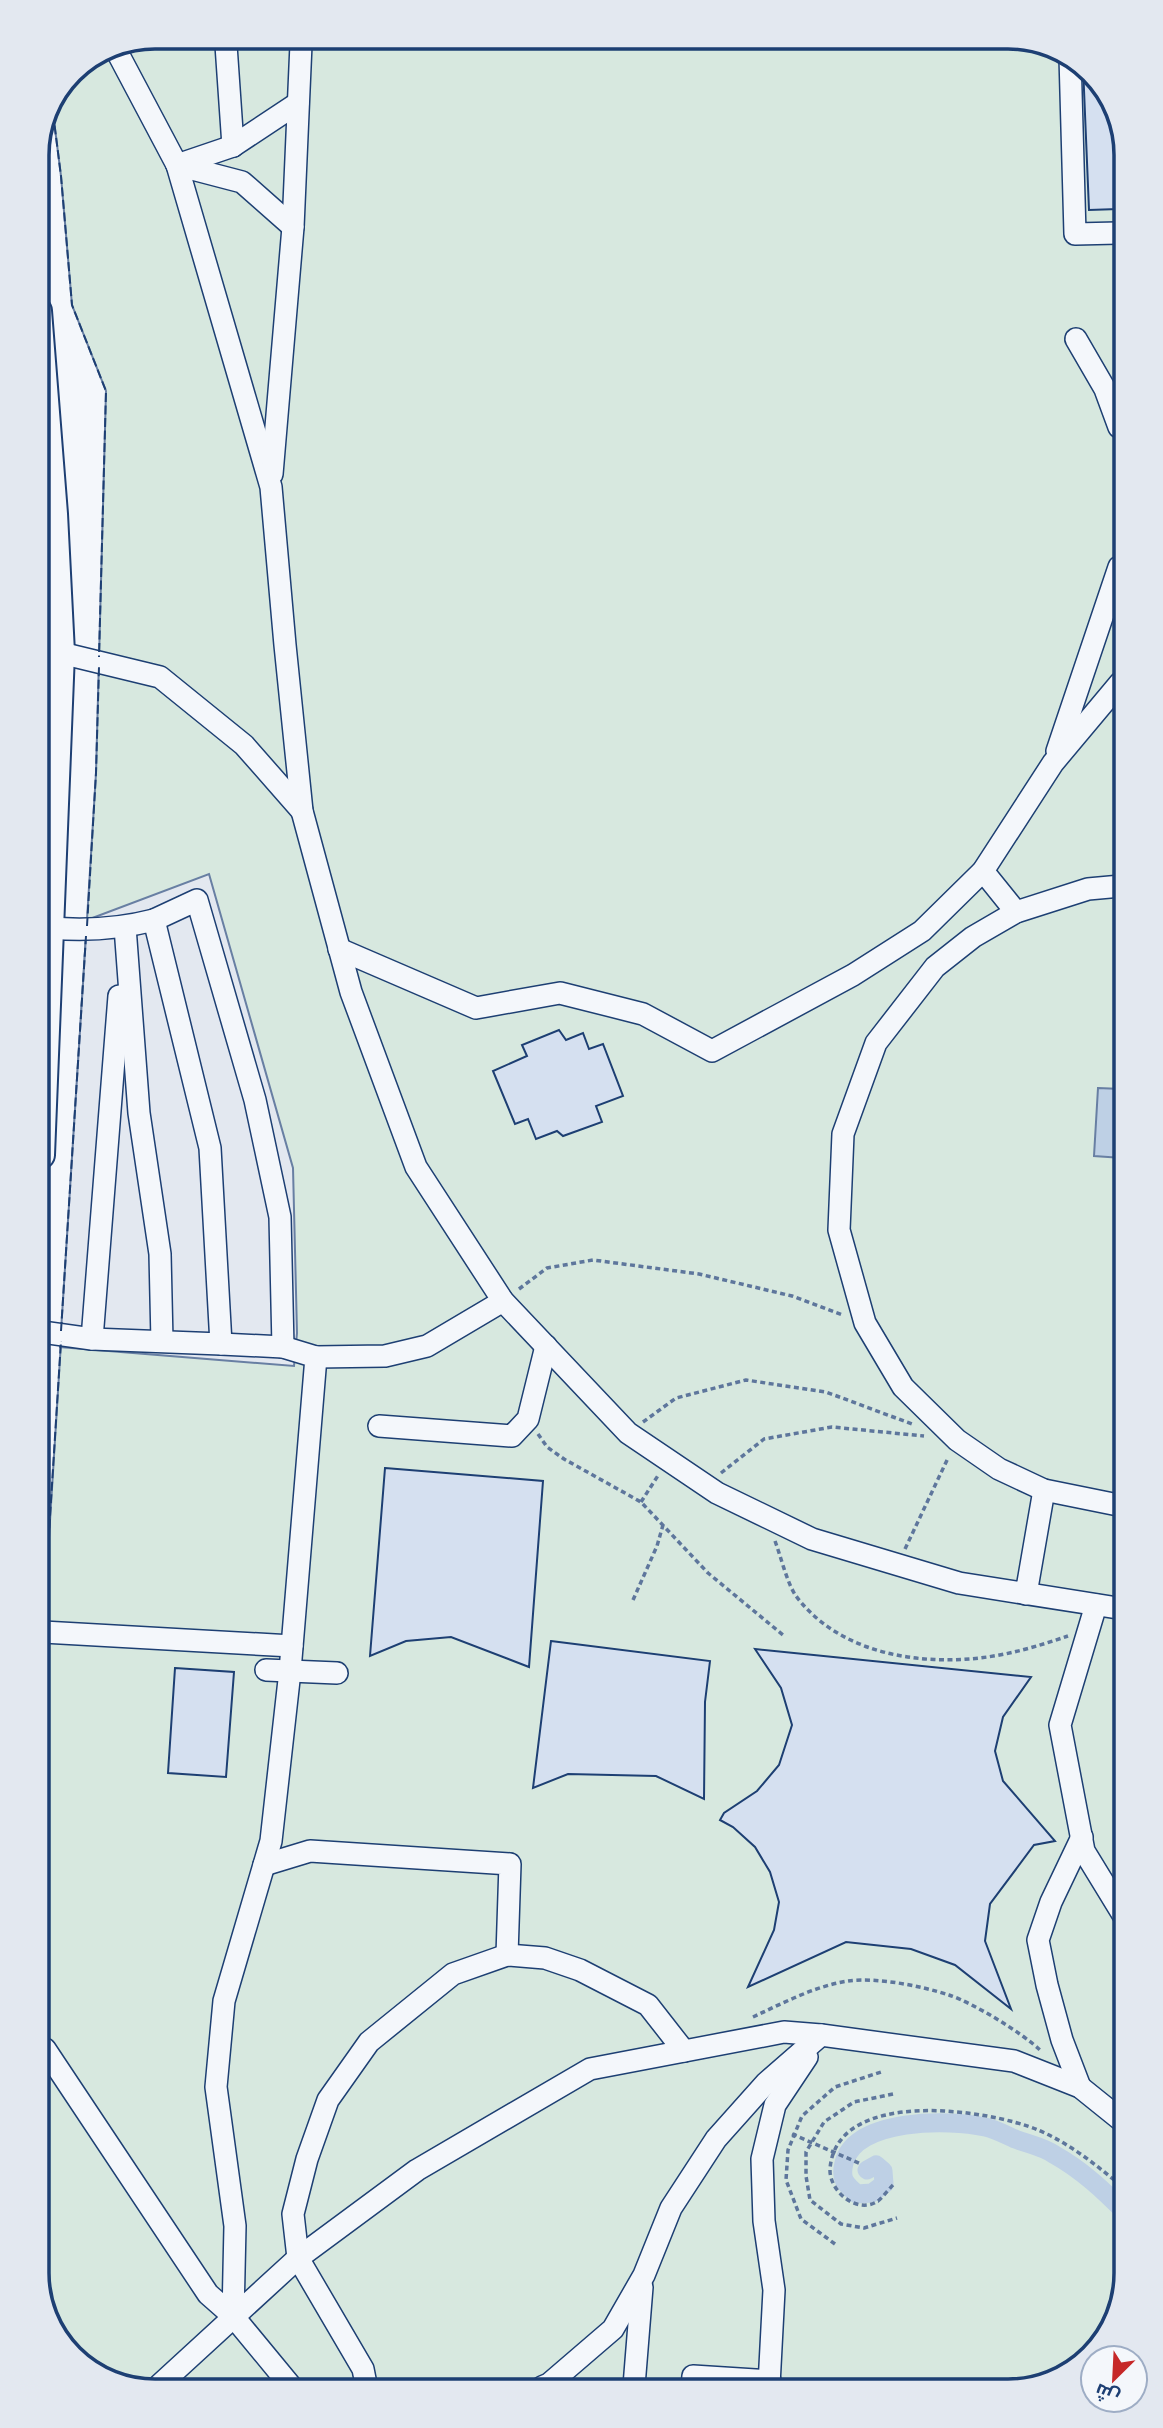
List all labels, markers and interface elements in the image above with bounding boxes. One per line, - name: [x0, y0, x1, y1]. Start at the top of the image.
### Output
- north arrow: [1079, 2344, 1149, 2414]
- text: ش: [1092, 2379, 1123, 2409]

